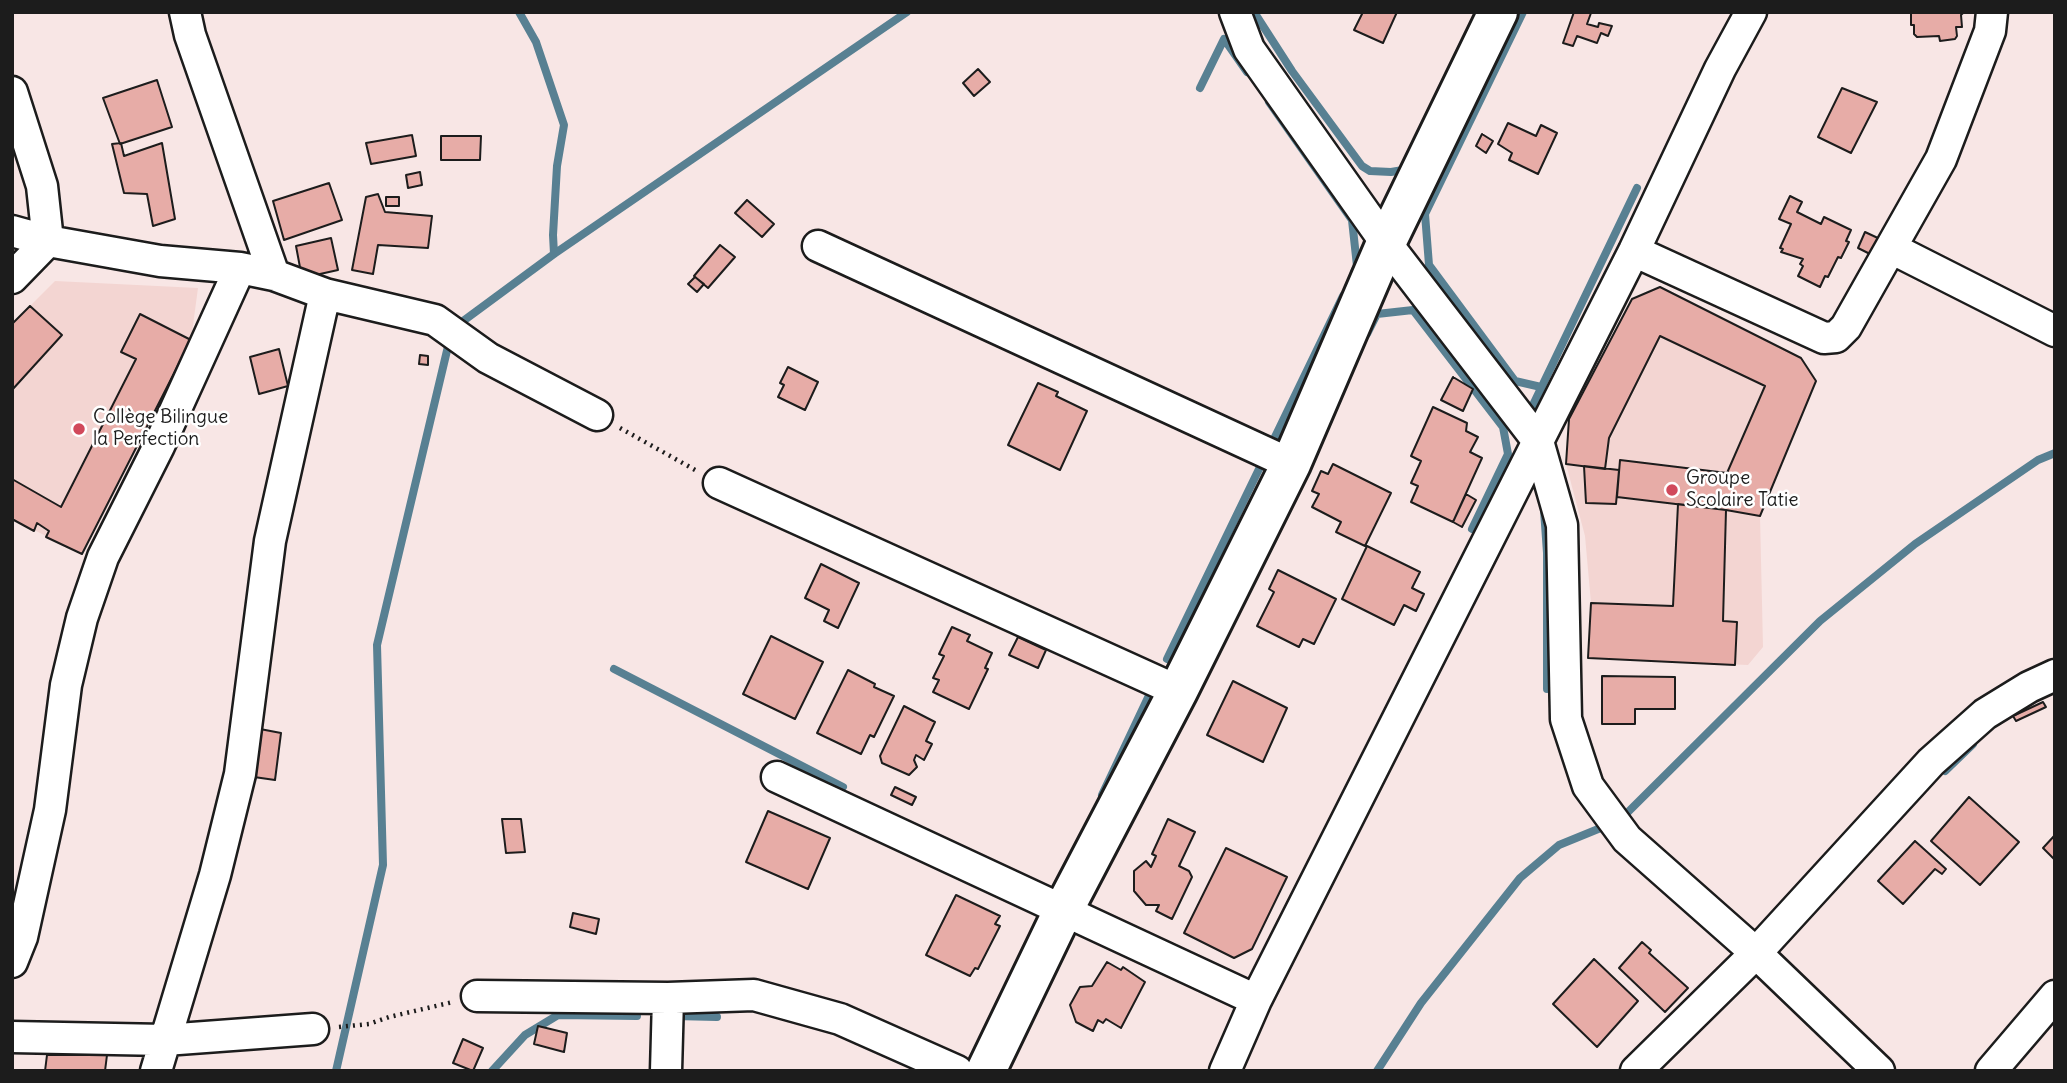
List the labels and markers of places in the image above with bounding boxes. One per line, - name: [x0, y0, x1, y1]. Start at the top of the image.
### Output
- place label: Collège Bilingue la Perfection: [93, 407, 228, 451]
- marker: Collège Bilingue la Perfection: [71, 421, 87, 437]
- place label: Groupe Scolaire Tatie: [1686, 468, 1798, 512]
- marker: Groupe Scolaire Tatie: [1664, 482, 1680, 498]

